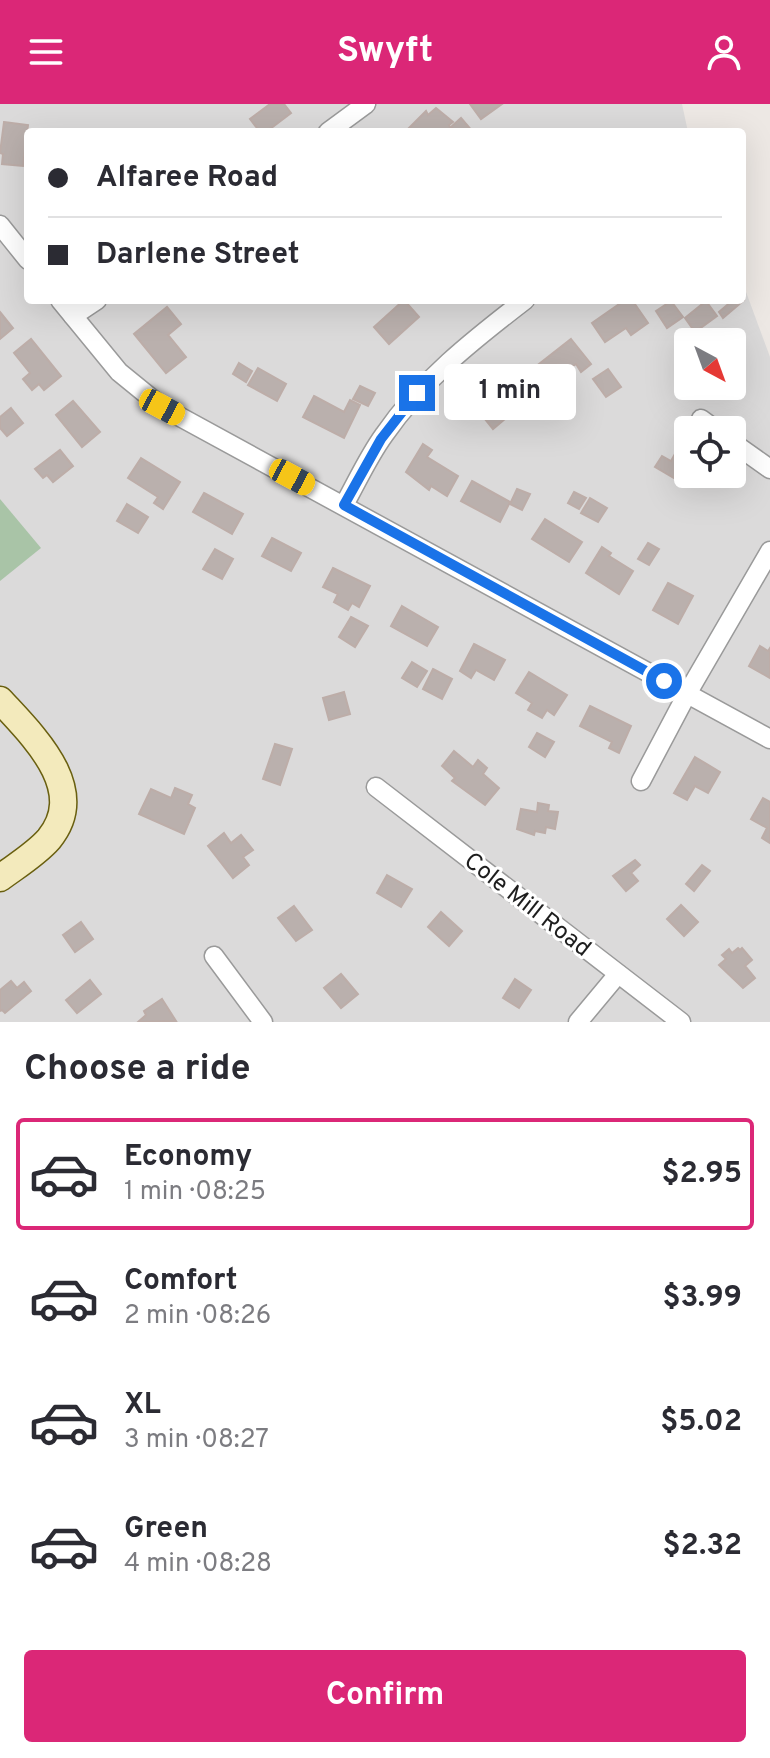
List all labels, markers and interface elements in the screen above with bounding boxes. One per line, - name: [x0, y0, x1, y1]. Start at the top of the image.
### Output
- text: Swyft: [337, 29, 433, 75]
- icon: menu: [24, 30, 68, 74]
- icon: person: [702, 30, 746, 74]
- text: Alfaree Road: [96, 160, 278, 197]
- text: Darlene Street: [96, 237, 300, 274]
- north arrow: [674, 328, 746, 400]
- map controls: [674, 328, 746, 488]
- callout: 1 min: [445, 365, 577, 421]
- route end: [399, 375, 435, 411]
- text: 1 min: [479, 375, 541, 408]
- car: [135, 385, 189, 429]
- button: locate: [674, 416, 746, 488]
- car: [265, 455, 319, 499]
- route start: [646, 663, 682, 699]
- street label: Cole Mill Road: [457, 847, 596, 965]
- text: Choose a ride: [24, 1047, 250, 1093]
- icon: car: [28, 1138, 100, 1210]
- text: Economy: [124, 1139, 252, 1176]
- text: $2.95: [661, 1156, 742, 1193]
- text: 1 min · 08:25: [124, 1176, 266, 1209]
- icon: car: [28, 1262, 100, 1334]
- text: Comfort: [124, 1263, 237, 1300]
- text: $3.99: [662, 1280, 742, 1317]
- text: 2 min · 08:26: [124, 1300, 271, 1333]
- icon: car: [28, 1386, 100, 1458]
- text: XL: [124, 1387, 161, 1424]
- text: $5.02: [660, 1404, 742, 1441]
- text: 3 min · 08:27: [124, 1424, 269, 1457]
- icon: car: [28, 1510, 100, 1582]
- text: Green: [124, 1511, 208, 1548]
- text: $2.32: [663, 1528, 742, 1565]
- text: 4 min · 08:28: [124, 1548, 272, 1581]
- button: Confirm: [24, 1650, 746, 1742]

